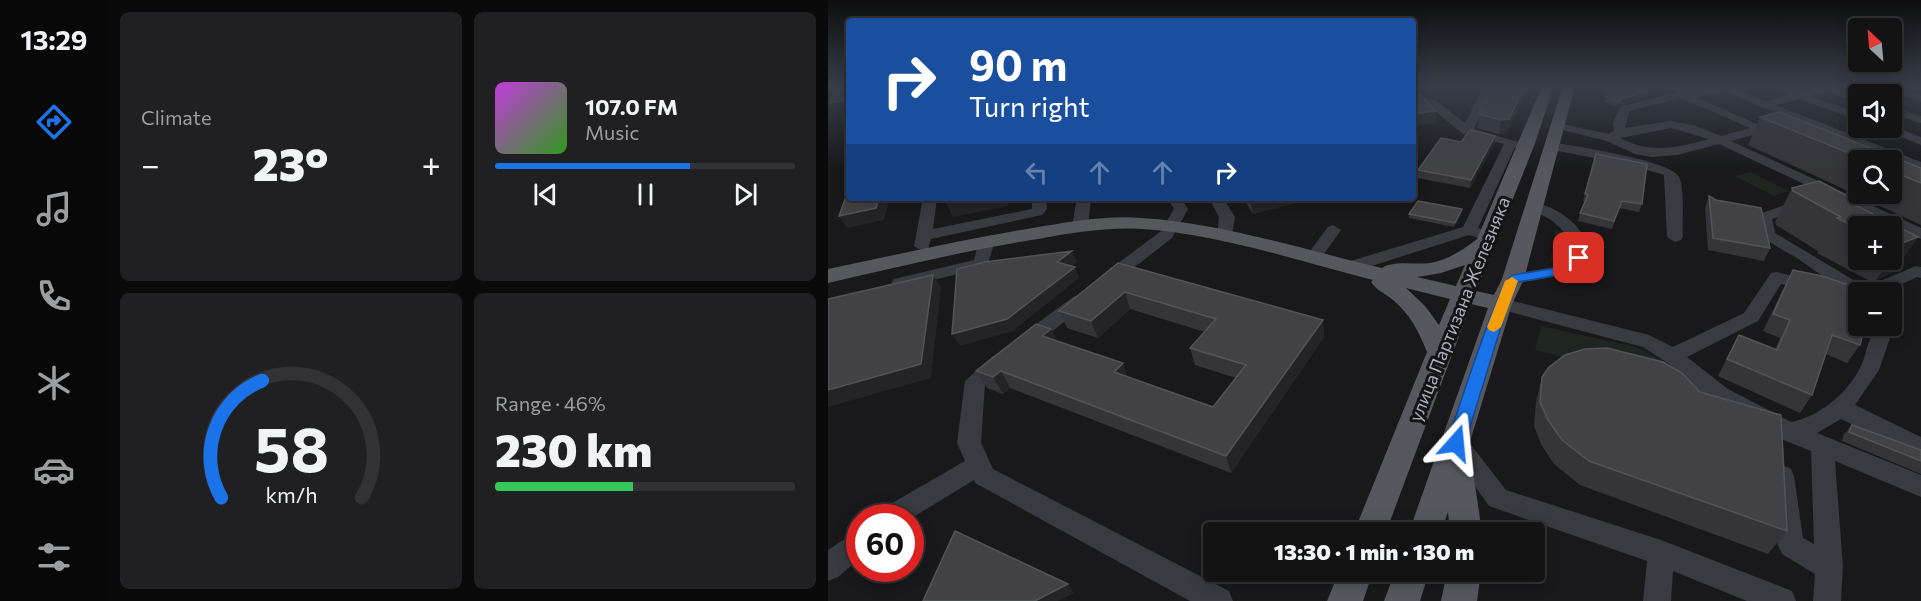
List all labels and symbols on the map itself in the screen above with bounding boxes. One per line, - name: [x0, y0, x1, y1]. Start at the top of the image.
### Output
- north arrow: [1848, 18, 1902, 72]
- street label: улица Партизана Железняка: [1404, 193, 1514, 425]
- pin: [1553, 232, 1604, 283]
- position arrow: [1424, 411, 1488, 475]
- speed limit sign: 60: [846, 504, 924, 582]

